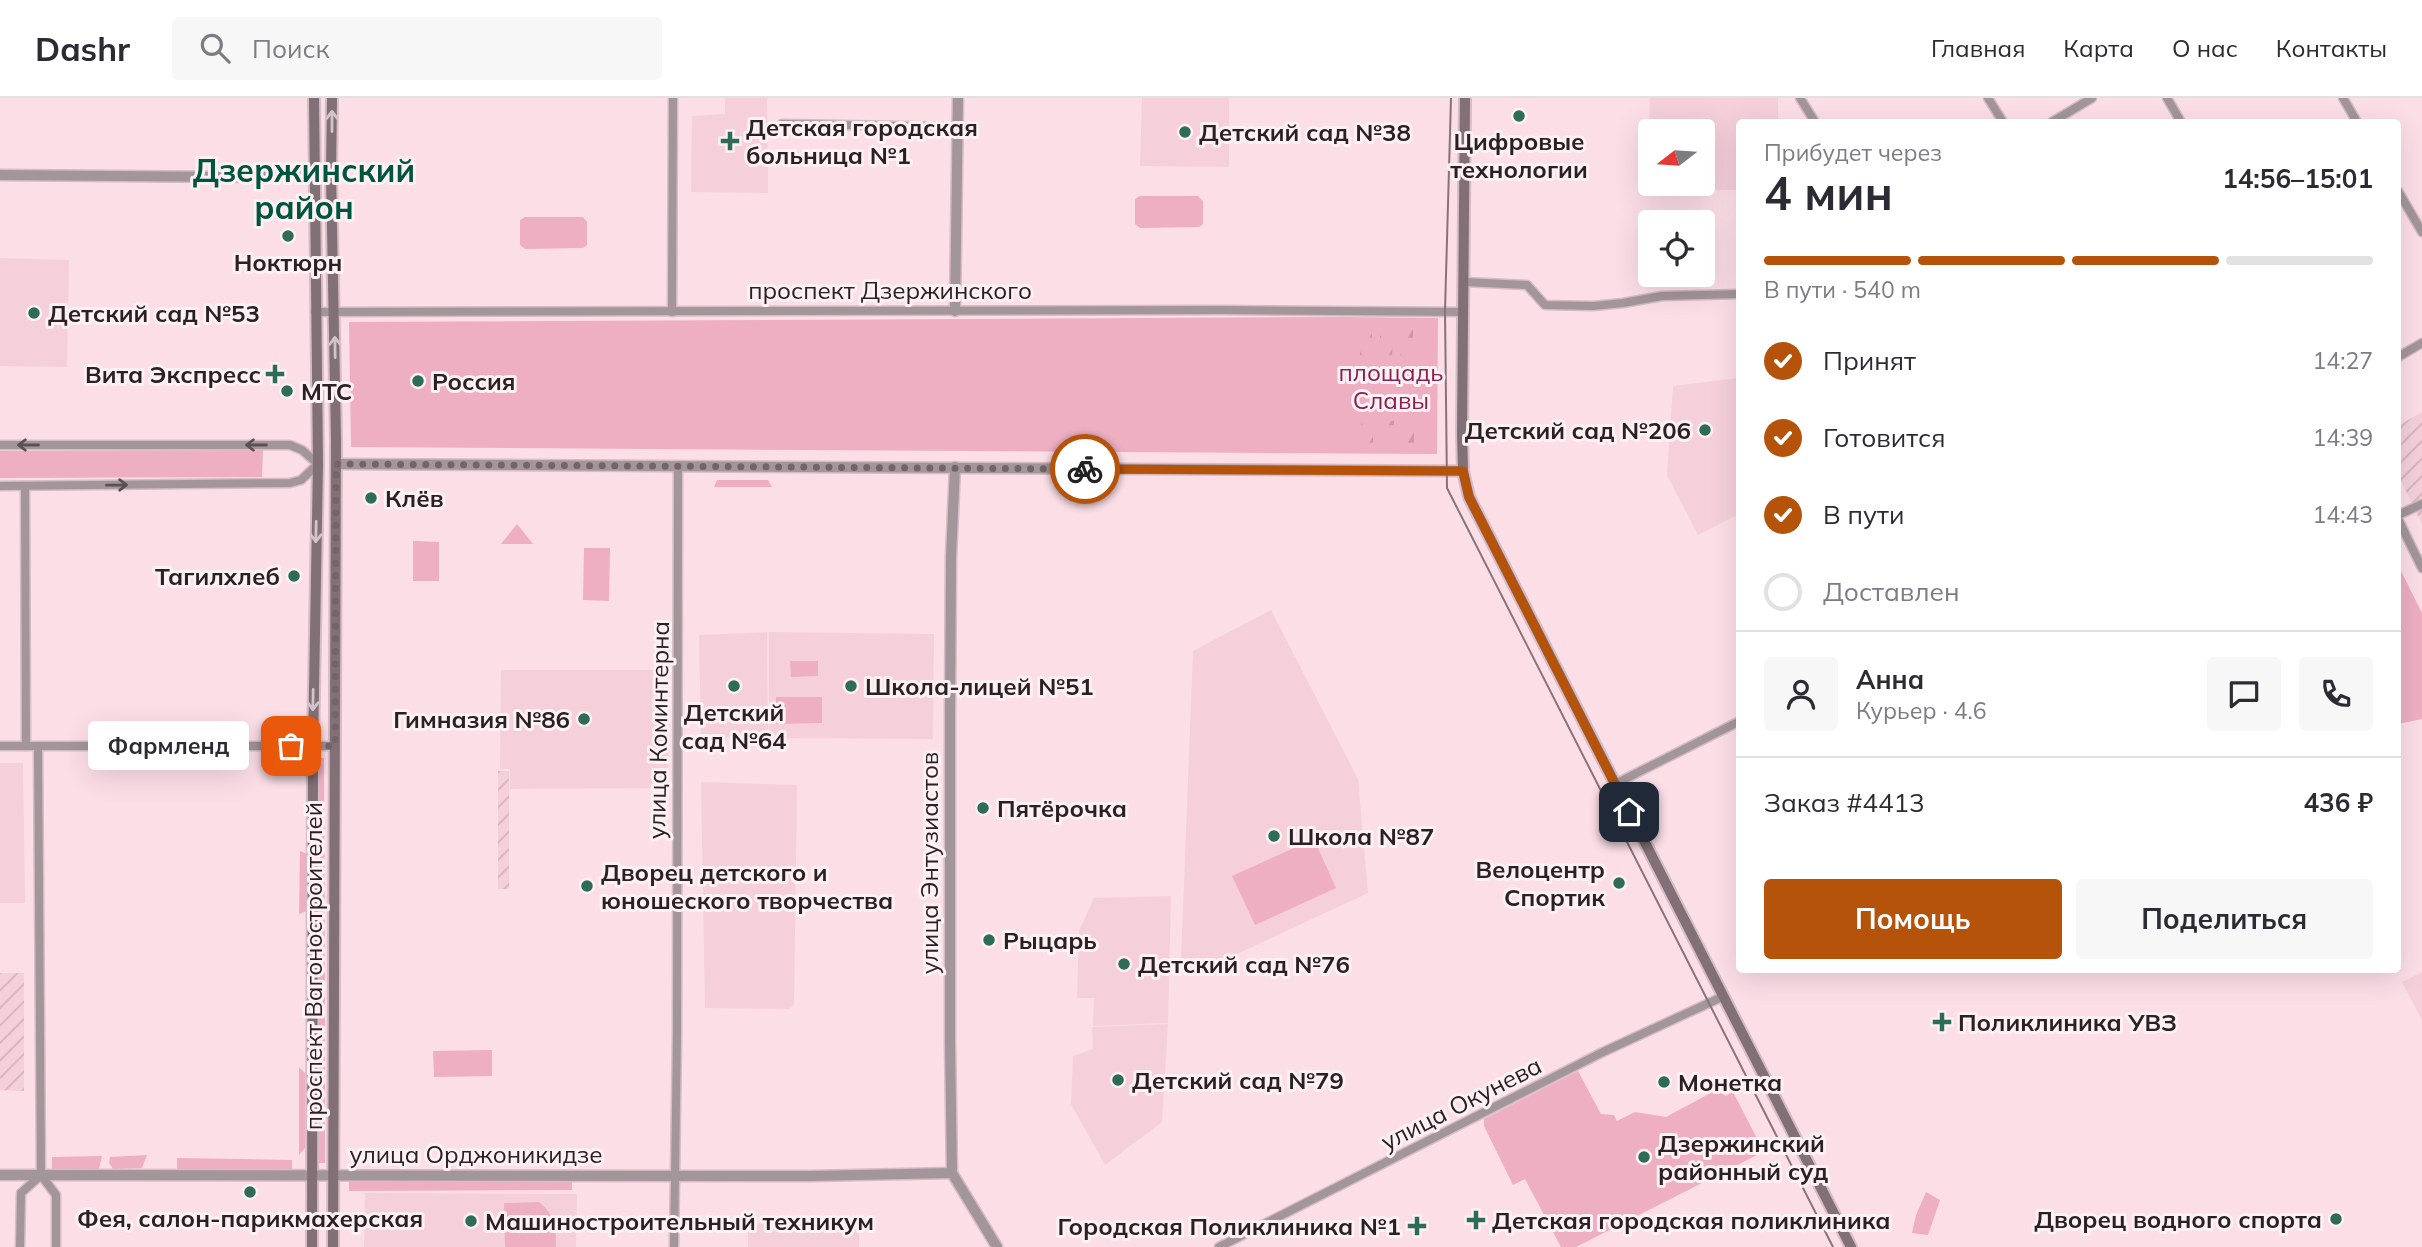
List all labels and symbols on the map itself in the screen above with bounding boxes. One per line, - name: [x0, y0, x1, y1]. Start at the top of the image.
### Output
- marker: Цифровые технологии: [1511, 108, 1527, 124]
- one-way arrow: [325, 110, 339, 133]
- place label: Детская городская больница №1: [746, 112, 978, 170]
- place label: Детский сад №38: [1199, 117, 1411, 147]
- north arrow: [1638, 119, 1715, 196]
- marker: Детский сад №38: [1177, 124, 1193, 140]
- place label: Цифровые технологии: [1450, 126, 1588, 184]
- marker: Детская городская больница №1: [720, 131, 740, 151]
- district label: Дзержинский район: [193, 150, 415, 227]
- marker: Ноктюрн: [280, 228, 296, 244]
- place label: Ноктюрн: [234, 247, 342, 277]
- street label: проспект Дзержинского: [748, 275, 1032, 305]
- place label: Детский сад №53: [48, 298, 260, 328]
- marker: Детский сад №53: [26, 305, 42, 321]
- one-way arrow: [328, 335, 342, 358]
- park label: площадь Славы: [1339, 357, 1443, 415]
- place label: Вита Экспресс: [85, 359, 261, 389]
- marker: Вита Экспресс: [267, 366, 283, 382]
- place label: Россия: [432, 366, 515, 396]
- marker: Россия: [410, 373, 426, 389]
- place label: МТС: [301, 376, 352, 406]
- marker: МТС: [279, 383, 295, 399]
- place label: Детский сад №206: [1465, 415, 1691, 445]
- marker: Детский сад №206: [1697, 422, 1713, 438]
- courier: [1050, 434, 1120, 504]
- one-way arrow: [17, 438, 40, 452]
- one-way arrow: [245, 438, 268, 452]
- one-way arrow: [105, 478, 128, 492]
- place label: Клёв: [385, 483, 444, 513]
- marker: Клёв: [363, 490, 379, 506]
- one-way arrow: [310, 521, 323, 544]
- place label: Тагилхлеб: [155, 561, 280, 591]
- marker: Тагилхлеб: [286, 568, 302, 584]
- street label: улица Коминтерна: [641, 621, 675, 839]
- place label: Школа-лицей №51: [865, 671, 1094, 701]
- marker: Детский сад №64: [726, 678, 742, 694]
- marker: Школа-лицей №51: [843, 678, 859, 694]
- one-way arrow: [307, 689, 320, 712]
- place label: Детский сад №64: [682, 697, 787, 755]
- place label: Гимназия №86: [393, 704, 570, 734]
- marker: Гимназия №86: [576, 711, 592, 727]
- pin: [261, 716, 321, 776]
- callout: Фармленд: [88, 722, 249, 770]
- street label: улица Энтузиастов: [914, 752, 944, 974]
- pin: [1599, 782, 1659, 842]
- place label: Пятёрочка: [997, 793, 1127, 823]
- marker: Пятёрочка: [975, 800, 991, 816]
- street label: проспект Вагоностроителей: [298, 802, 328, 1130]
- place label: Школа №87: [1288, 821, 1434, 851]
- marker: Школа №87: [1266, 828, 1282, 844]
- place label: Велоцентр Спортик: [1475, 854, 1605, 912]
- place label: Дворец детского и юношеского творчества: [601, 857, 893, 915]
- marker: Велоцентр Спортик: [1611, 875, 1627, 891]
- marker: Дворец детского и юношеского творчества: [579, 878, 595, 894]
- place label: Рыцарь: [1003, 925, 1097, 955]
- marker: Рыцарь: [981, 932, 997, 948]
- place label: Детский сад №76: [1138, 949, 1350, 979]
- marker: Детский сад №76: [1116, 956, 1132, 972]
- place label: Поликлиника УВЗ: [1958, 1007, 2177, 1037]
- marker: Поликлиника УВЗ: [1932, 1012, 1952, 1032]
- street label: улица Окунева: [1376, 1050, 1546, 1156]
- place label: Детский сад №79: [1132, 1065, 1344, 1095]
- place label: Монетка: [1678, 1067, 1782, 1097]
- marker: Детский сад №79: [1110, 1072, 1126, 1088]
- marker: Монетка: [1656, 1074, 1672, 1090]
- place label: Дзержинский районный суд: [1658, 1128, 1828, 1186]
- street label: улица Орджоникидзе: [349, 1139, 603, 1169]
- marker: Дзержинский районный суд: [1636, 1149, 1652, 1165]
- marker: Фея, салон-парикмахерская: [242, 1184, 258, 1200]
- place label: Фея, салон-парикмахерская: [77, 1203, 423, 1233]
- place label: Дворец водного спорта: [2034, 1204, 2322, 1234]
- place label: Детская городская поликлиника: [1492, 1205, 1891, 1235]
- place label: Машиностроительный техникум: [485, 1206, 874, 1236]
- marker: Детская городская поликлиника: [1466, 1210, 1486, 1230]
- place label: Городская Поликлиника №1: [1058, 1211, 1401, 1241]
- marker: Дворец водного спорта: [2328, 1211, 2344, 1227]
- marker: Машиностроительный техникум: [463, 1213, 479, 1229]
- marker: Городская Поликлиника №1: [1407, 1216, 1427, 1236]

